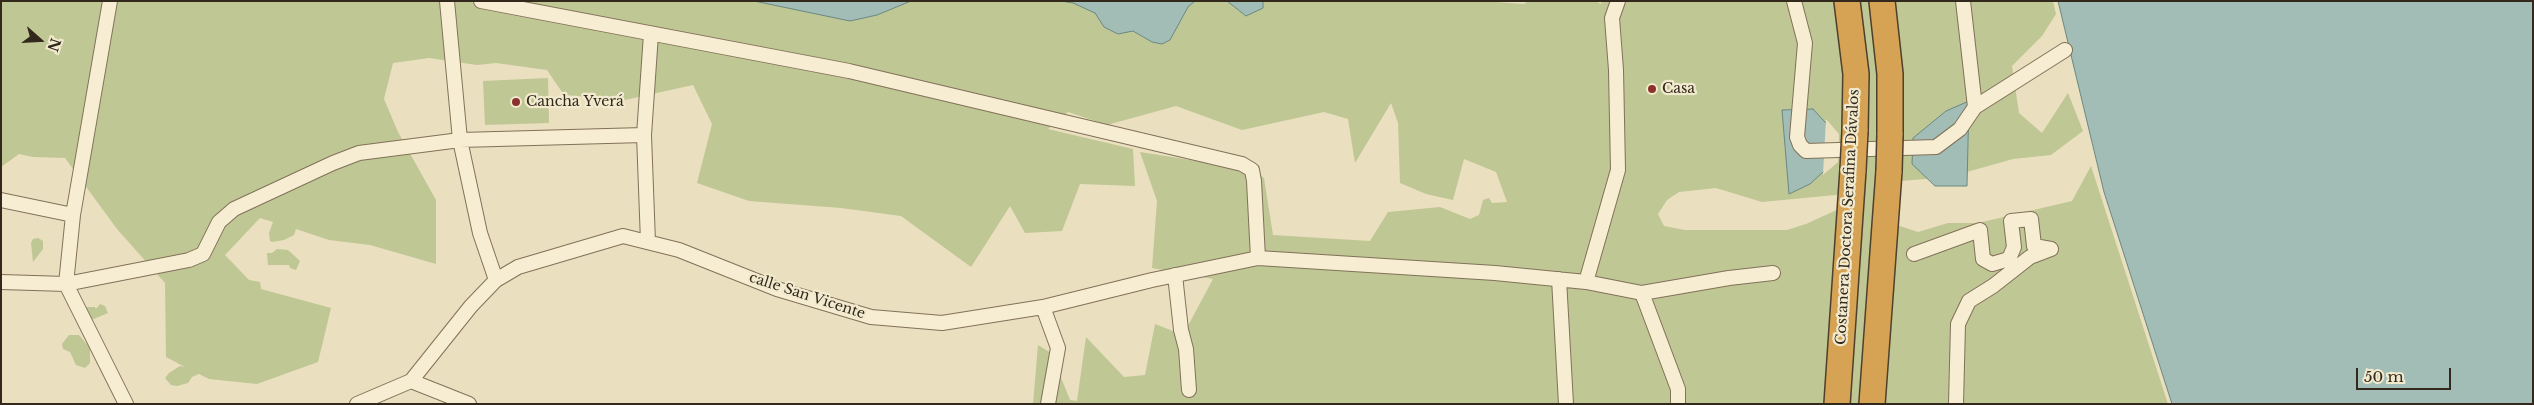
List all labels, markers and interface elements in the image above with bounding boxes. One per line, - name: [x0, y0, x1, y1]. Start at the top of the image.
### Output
- north arrow: [15, 15, 65, 65]
- text: N: [44, 36, 65, 54]
- place label: Casa: [1662, 81, 1695, 97]
- marker: Casa: [1646, 83, 1658, 95]
- street label: Costanera Doctora Serafina Dávalos: [1833, 89, 1863, 345]
- place label: Cancha Yverá: [526, 94, 624, 110]
- marker: Cancha Yverá: [510, 96, 522, 108]
- street label: calle San Vicente: [747, 269, 867, 323]
- scale bar: [2359, 358, 2454, 390]
- text: 50 m: [2364, 367, 2404, 386]

